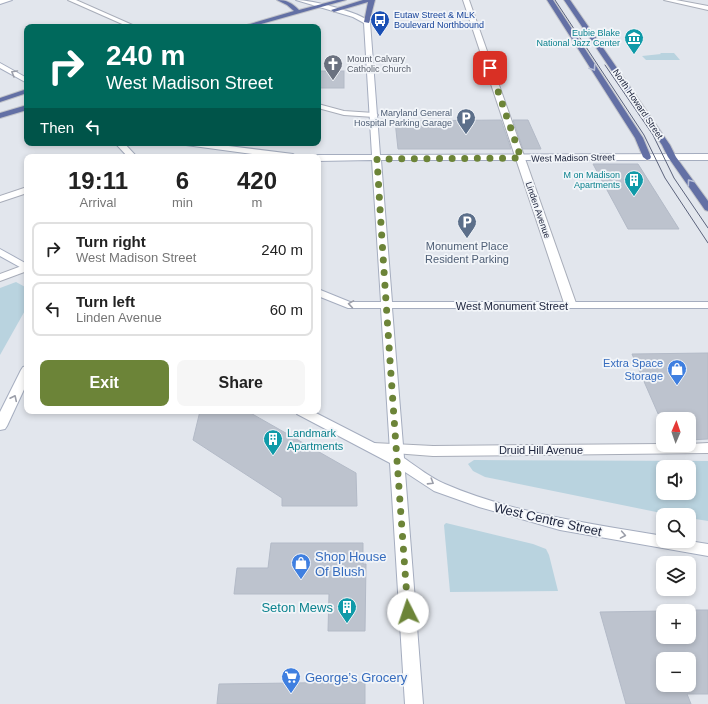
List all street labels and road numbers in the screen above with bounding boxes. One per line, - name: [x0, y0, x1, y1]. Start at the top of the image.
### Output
- street label: North Howard Street: [611, 67, 665, 141]
- street label: West Madison Street: [531, 152, 615, 164]
- street label: Linden Avenue: [524, 180, 552, 240]
- street label: West Monument Street: [456, 300, 568, 312]
- street label: Druid Hill Avenue: [499, 444, 583, 456]
- street label: West Centre Street: [492, 500, 604, 539]

